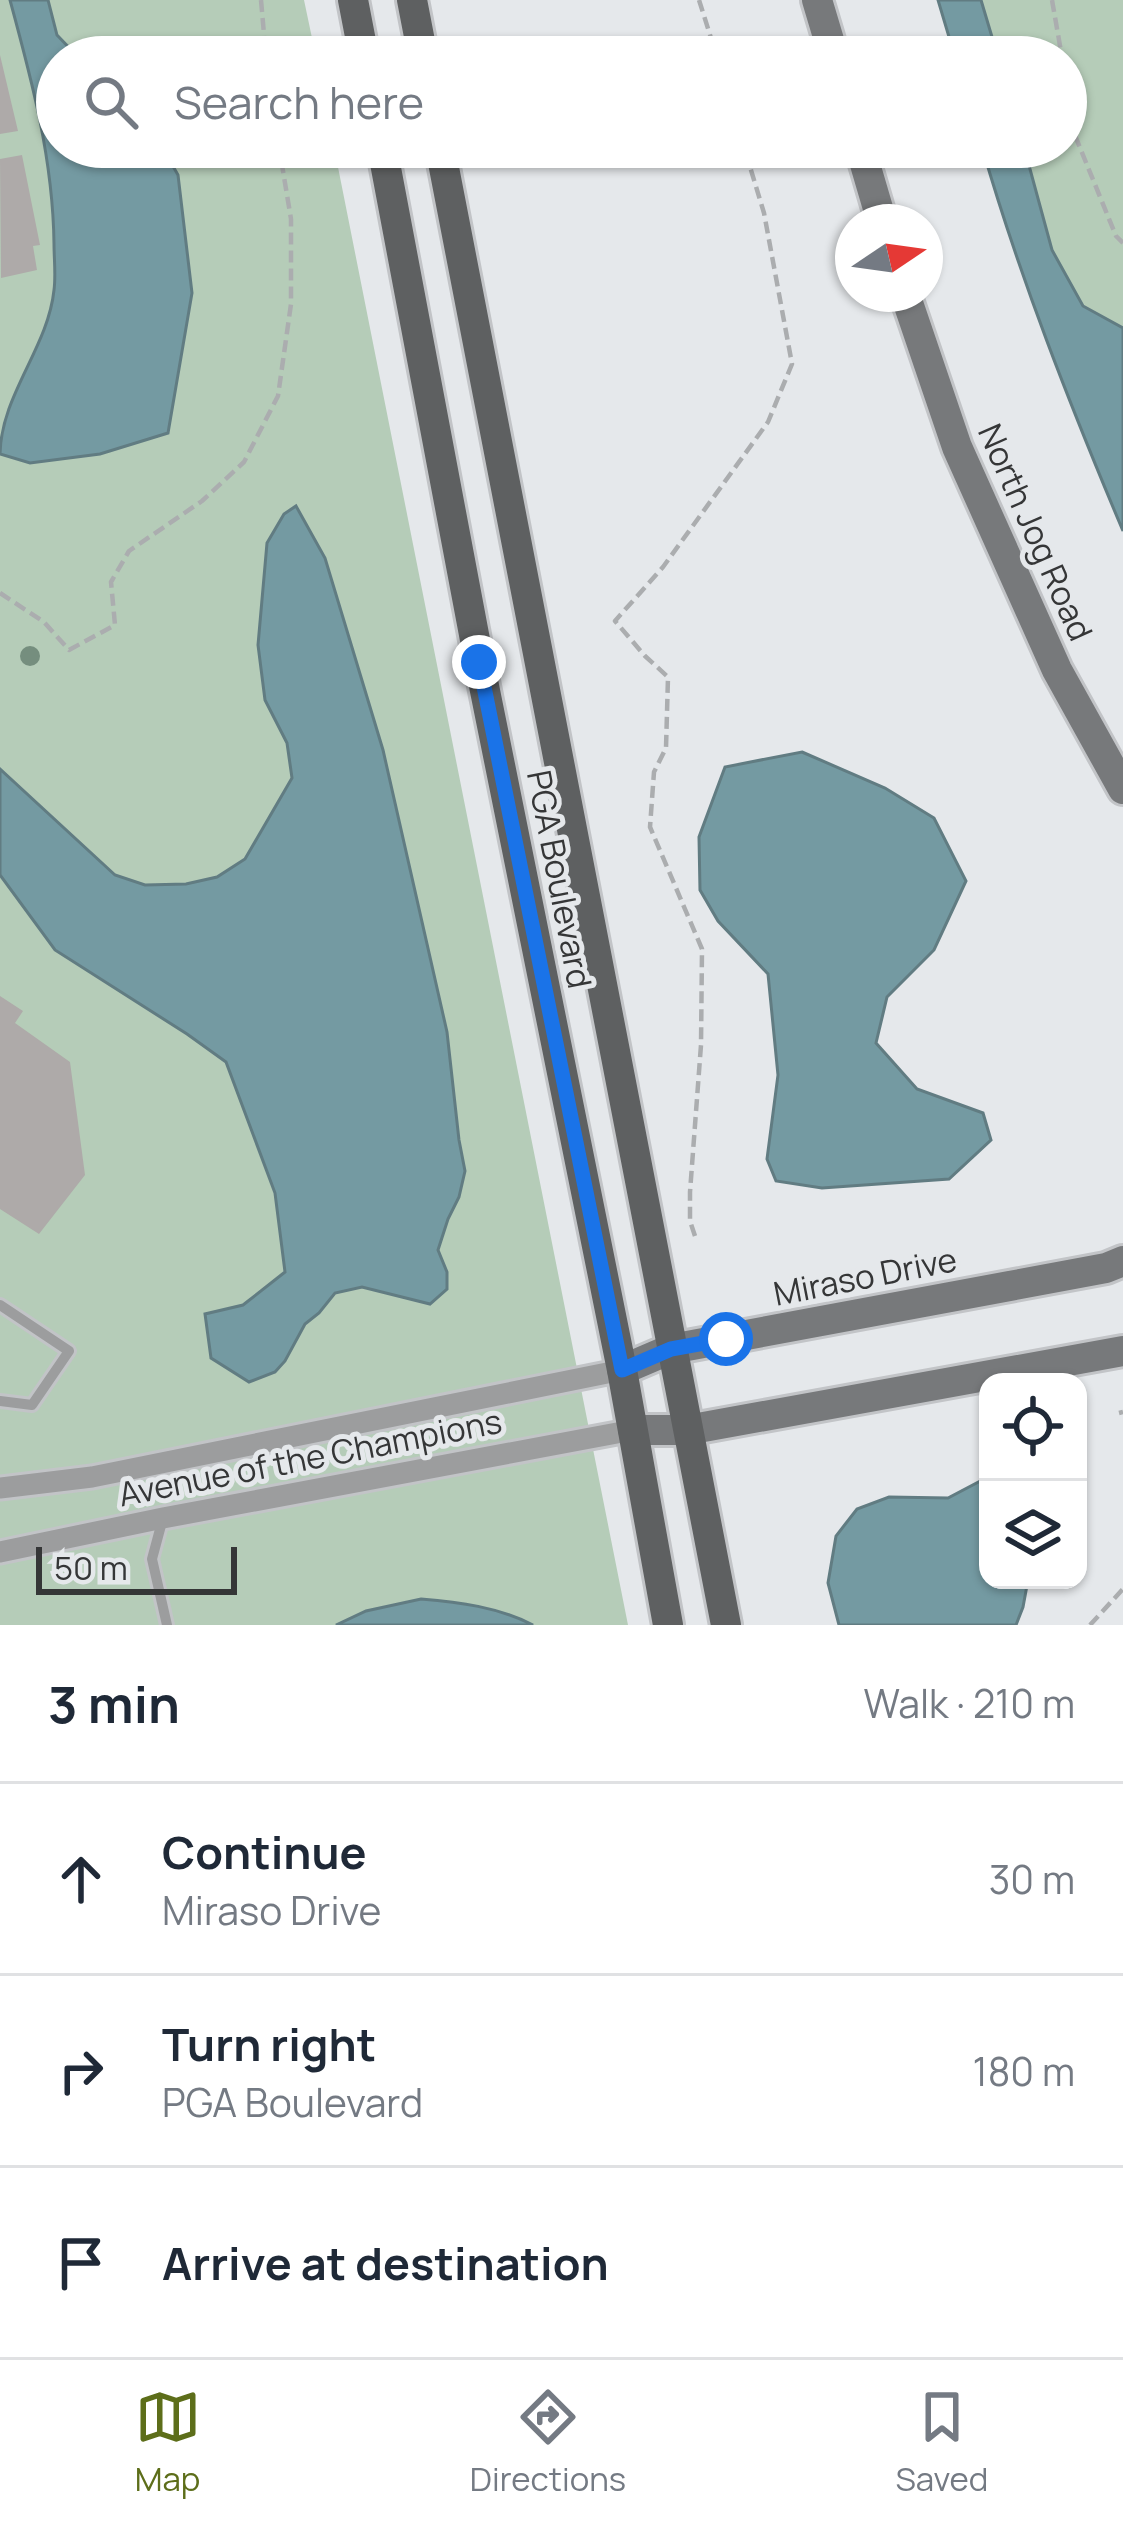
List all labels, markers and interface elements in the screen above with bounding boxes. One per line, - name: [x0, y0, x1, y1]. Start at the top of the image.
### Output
- search box: [36, 36, 1087, 168]
- icon: search: [78, 69, 144, 135]
- text: Search here: [174, 71, 424, 133]
- north arrow: [835, 204, 943, 312]
- street label: North Jog Road: [968, 417, 1104, 647]
- route end: [452, 635, 506, 689]
- street label: PGA Boulevard: [517, 766, 603, 992]
- street label: Miraso Drive: [770, 1236, 960, 1316]
- route start: [699, 1312, 753, 1366]
- map controls: [979, 1373, 1087, 1589]
- button: locate: [979, 1373, 1087, 1481]
- street label: Avenue of the Champions: [115, 1398, 505, 1516]
- button: layers: [979, 1481, 1087, 1589]
- scale bar: [36, 1541, 237, 1594]
- text: 50 m: [54, 1545, 128, 1590]
- text: 3 min: [48, 1669, 180, 1738]
- text: Walk · 210 m: [864, 1676, 1075, 1730]
- text: Continue: [162, 1821, 367, 1883]
- icon: ahead: [48, 1846, 114, 1912]
- text: 30 m: [989, 1852, 1075, 1906]
- text: Miraso Drive: [162, 1883, 381, 1937]
- text: Turn right: [162, 2013, 376, 2075]
- icon: right: [48, 2038, 114, 2104]
- text: 180 m: [972, 2044, 1075, 2098]
- text: PGA Boulevard: [162, 2075, 423, 2129]
- icon: arrive: [48, 2230, 114, 2296]
- text: Arrive at destination: [162, 2232, 609, 2294]
- tab: Map: [135, 2384, 201, 2501]
- tab: Directions: [470, 2384, 626, 2501]
- tab: Saved: [895, 2384, 988, 2501]

